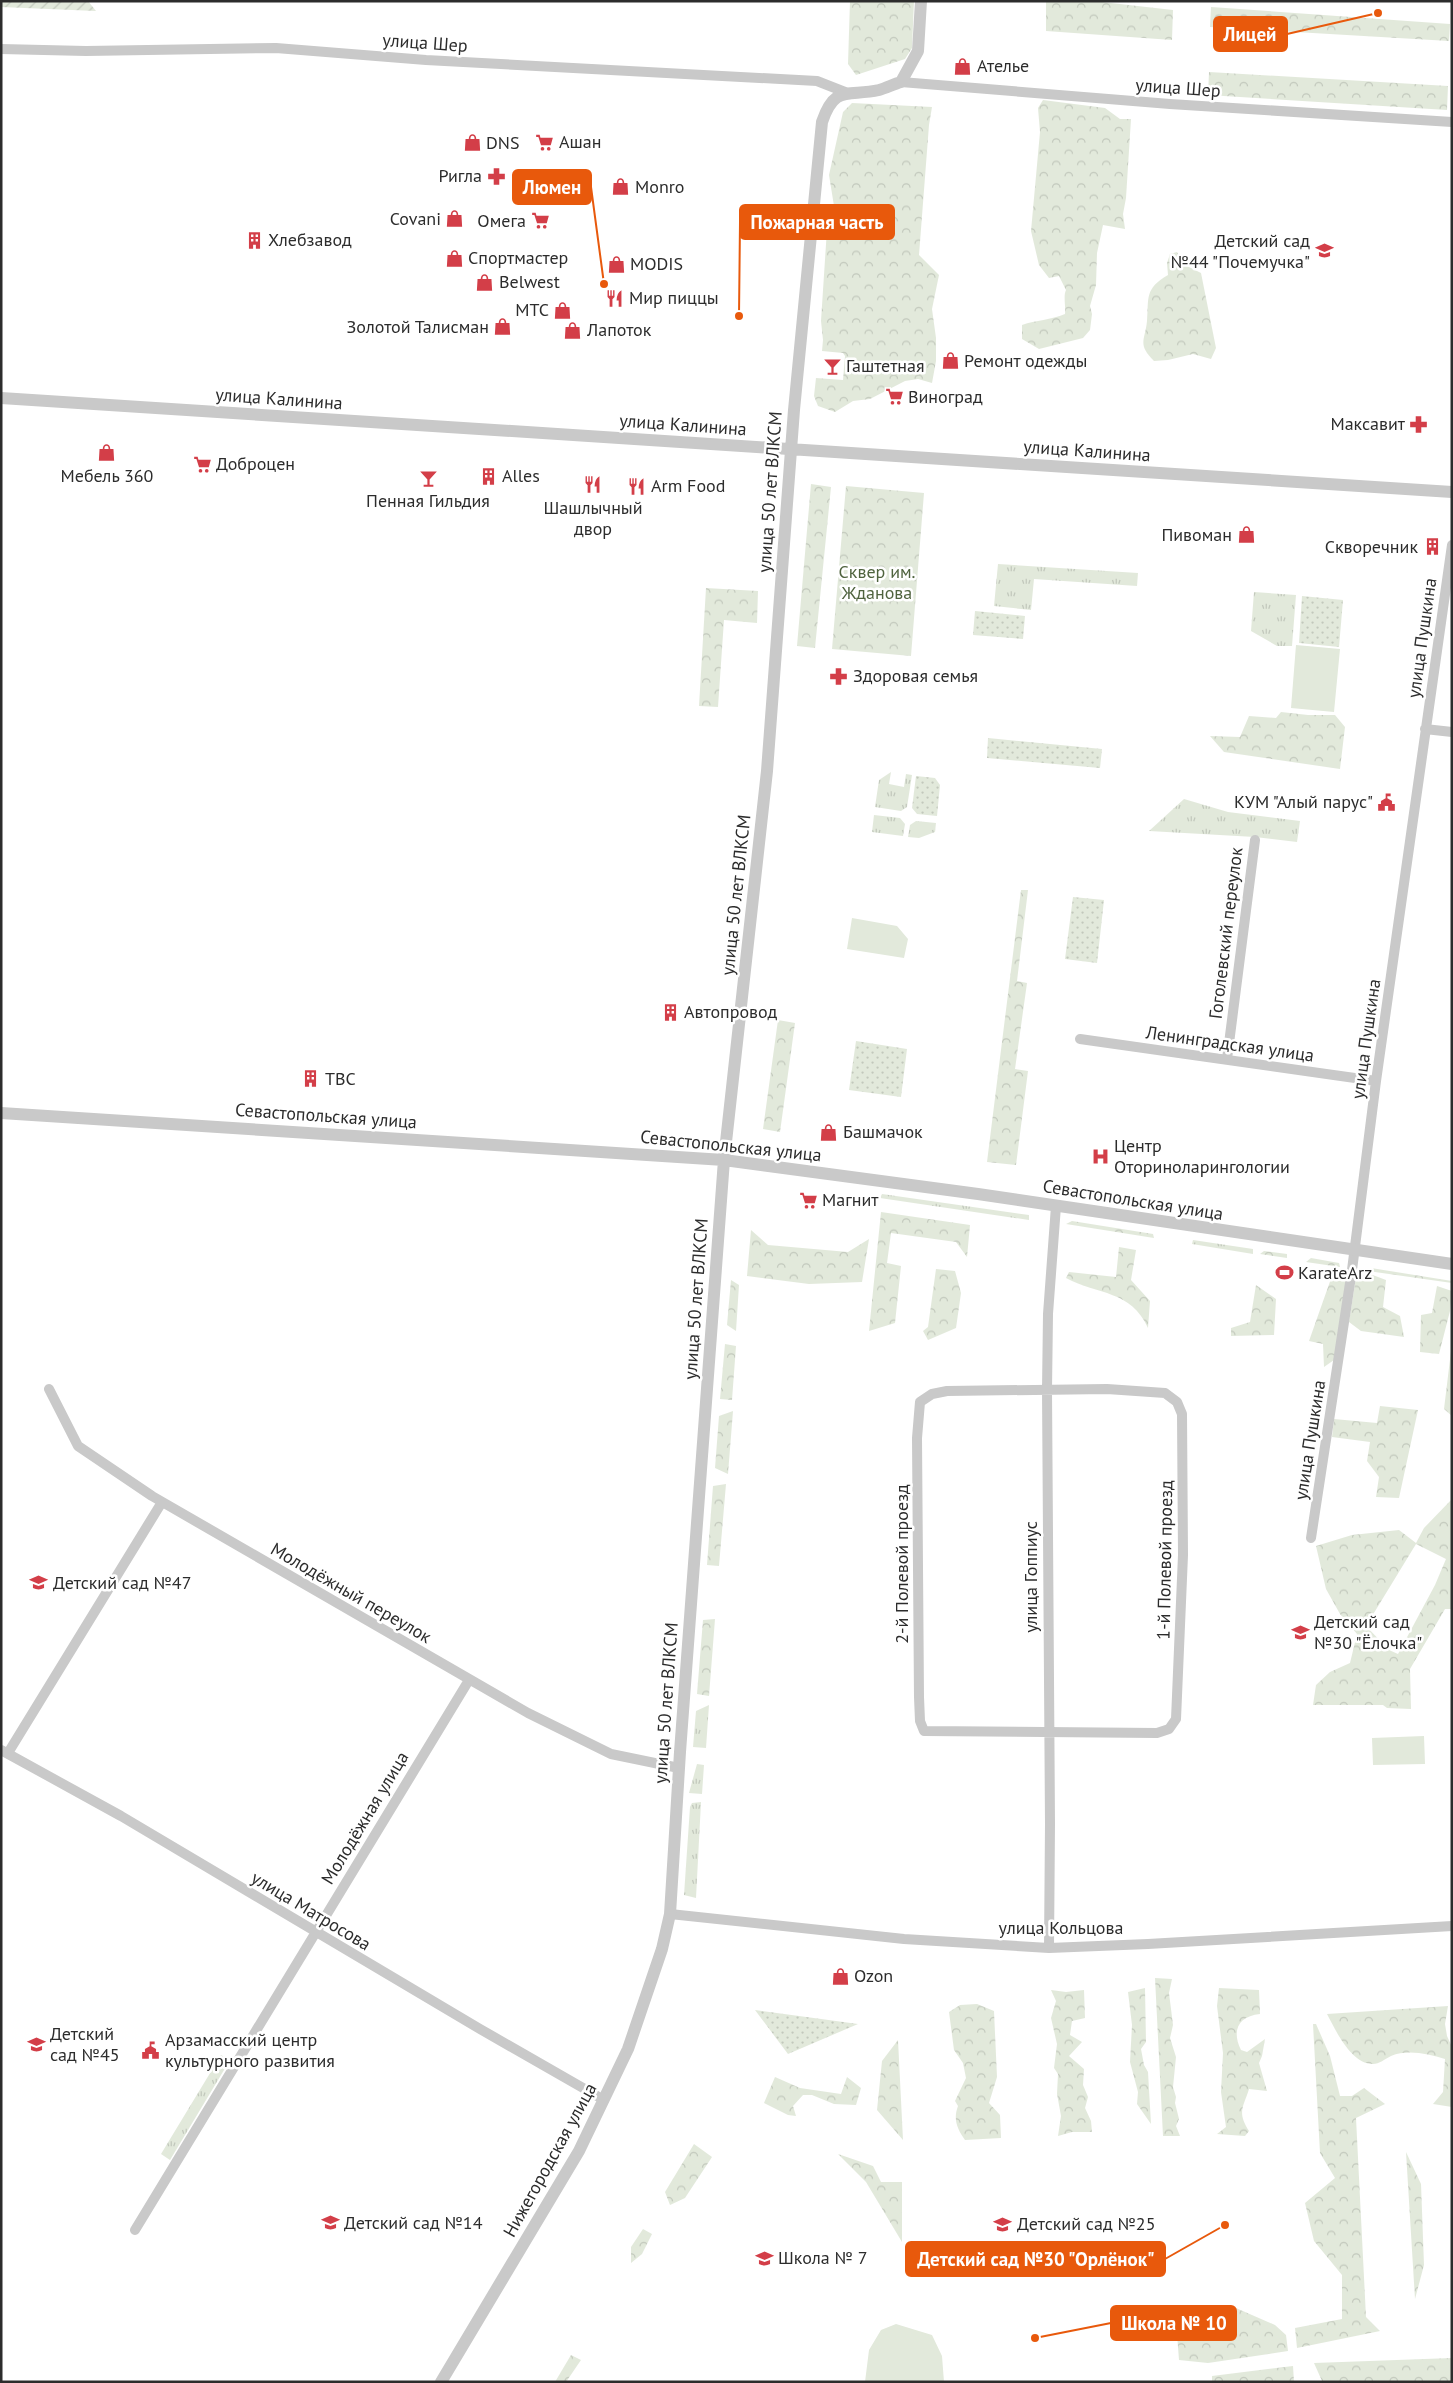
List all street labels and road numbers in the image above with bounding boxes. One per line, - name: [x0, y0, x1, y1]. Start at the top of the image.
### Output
- street label: улица Шер: [382, 28, 468, 57]
- street label: улица Шер: [1135, 73, 1221, 102]
- street label: улица Калинина: [215, 383, 343, 414]
- street label: улица Калинина: [619, 409, 747, 440]
- street label: улица 50 лет ВЛКСМ: [752, 411, 787, 573]
- street label: улица Калинина: [1023, 435, 1151, 466]
- street label: улица Пушкина: [1402, 576, 1441, 700]
- street label: улица 50 лет ВЛКСМ: [716, 813, 755, 976]
- street label: Гоголевский переулок: [1204, 845, 1247, 1020]
- street label: улица Пушкина: [1346, 977, 1385, 1101]
- street label: Ленинградская улица: [1144, 1020, 1316, 1067]
- street label: Севастопольская улица: [234, 1098, 418, 1133]
- street label: Севастопольская улица: [639, 1125, 823, 1166]
- street label: Севастопольская улица: [1041, 1174, 1225, 1225]
- street label: улица 50 лет ВЛКСМ: [678, 1218, 713, 1380]
- street label: улица Пушкина: [1289, 1378, 1330, 1502]
- street label: 1-й Полевой проезд: [1152, 1480, 1177, 1640]
- street label: 2-й Полевой проезд: [890, 1484, 913, 1644]
- street label: улица Гоппиус: [1019, 1521, 1042, 1633]
- street label: Молодёжный переулок: [267, 1537, 436, 1648]
- street label: улица 50 лет ВЛКСМ: [648, 1622, 683, 1784]
- street label: Молодёжная улица: [316, 1747, 413, 1888]
- street label: улица Матросова: [247, 1866, 375, 1955]
- street label: улица Кольцова: [999, 1916, 1123, 1939]
- street label: Нижегородская улица: [498, 2079, 601, 2241]

